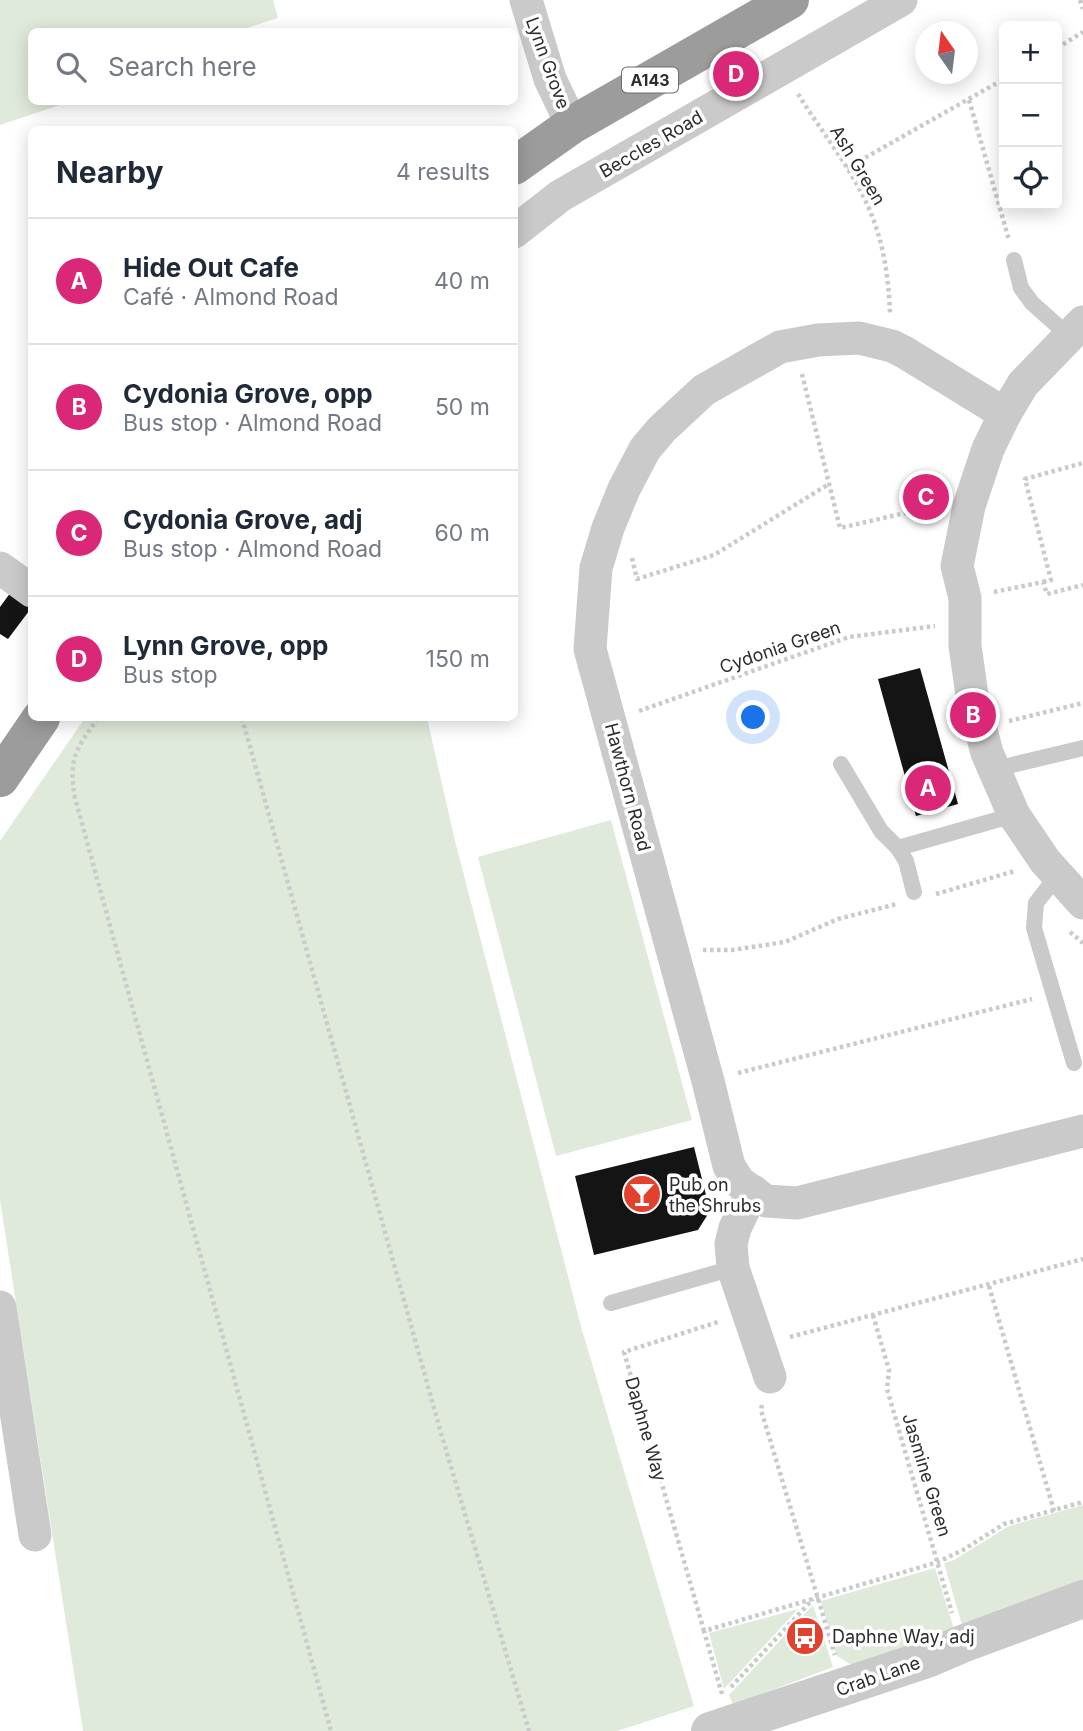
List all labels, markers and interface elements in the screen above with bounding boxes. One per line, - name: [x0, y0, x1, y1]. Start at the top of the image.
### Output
- street label: Lynn Grove: [522, 14, 574, 112]
- north arrow: [915, 21, 978, 84]
- map controls: [999, 21, 1062, 210]
- button: +: [999, 21, 1062, 84]
- search box: [28, 28, 518, 105]
- icon: search: [52, 48, 90, 86]
- pin: D: [713, 48, 759, 100]
- text: Search here: [108, 51, 257, 82]
- road number: A143: [622, 68, 678, 92]
- button: −: [999, 84, 1062, 147]
- street label: Beccles Road: [596, 106, 706, 182]
- street label: Ash Green: [826, 121, 890, 209]
- button: locate: [999, 147, 1062, 210]
- text: Nearby: [56, 154, 164, 190]
- text: 4 results: [396, 158, 490, 186]
- text: Hide Out Cafe: [123, 252, 299, 283]
- text: A: [70, 267, 88, 295]
- text: 40 m: [434, 267, 490, 295]
- text: Café · Almond Road: [123, 283, 339, 311]
- text: Cydonia Grove, opp: [123, 378, 373, 409]
- text: B: [71, 393, 87, 421]
- text: 50 m: [435, 393, 490, 421]
- text: Bus stop · Almond Road: [123, 409, 382, 437]
- pin: C: [903, 471, 949, 523]
- text: Cydonia Grove, adj: [123, 504, 363, 535]
- text: C: [70, 519, 88, 547]
- text: 60 m: [435, 519, 490, 547]
- text: Bus stop · Almond Road: [123, 535, 382, 563]
- street label: Cydonia Green: [717, 616, 843, 678]
- text: Lynn Grove, opp: [123, 630, 328, 661]
- text: D: [71, 645, 87, 673]
- text: 150 m: [426, 645, 490, 673]
- text: Bus stop: [123, 661, 218, 689]
- pin: B: [950, 689, 996, 741]
- your location: [736, 700, 770, 734]
- street label: Hawthorn Road: [601, 721, 655, 853]
- pin: A: [905, 762, 951, 814]
- bar icon: Pub on the Shrubs: [621, 1173, 663, 1215]
- place label: Pub on the Shrubs: [669, 1174, 761, 1216]
- street label: Daphne Way: [621, 1374, 671, 1484]
- street label: Jasmine Green: [898, 1411, 956, 1539]
- bus stop icon: Daphne Way, adj: [784, 1615, 826, 1657]
- place label: Daphne Way, adj: [832, 1626, 975, 1647]
- street label: Crab Lane: [833, 1652, 923, 1700]

